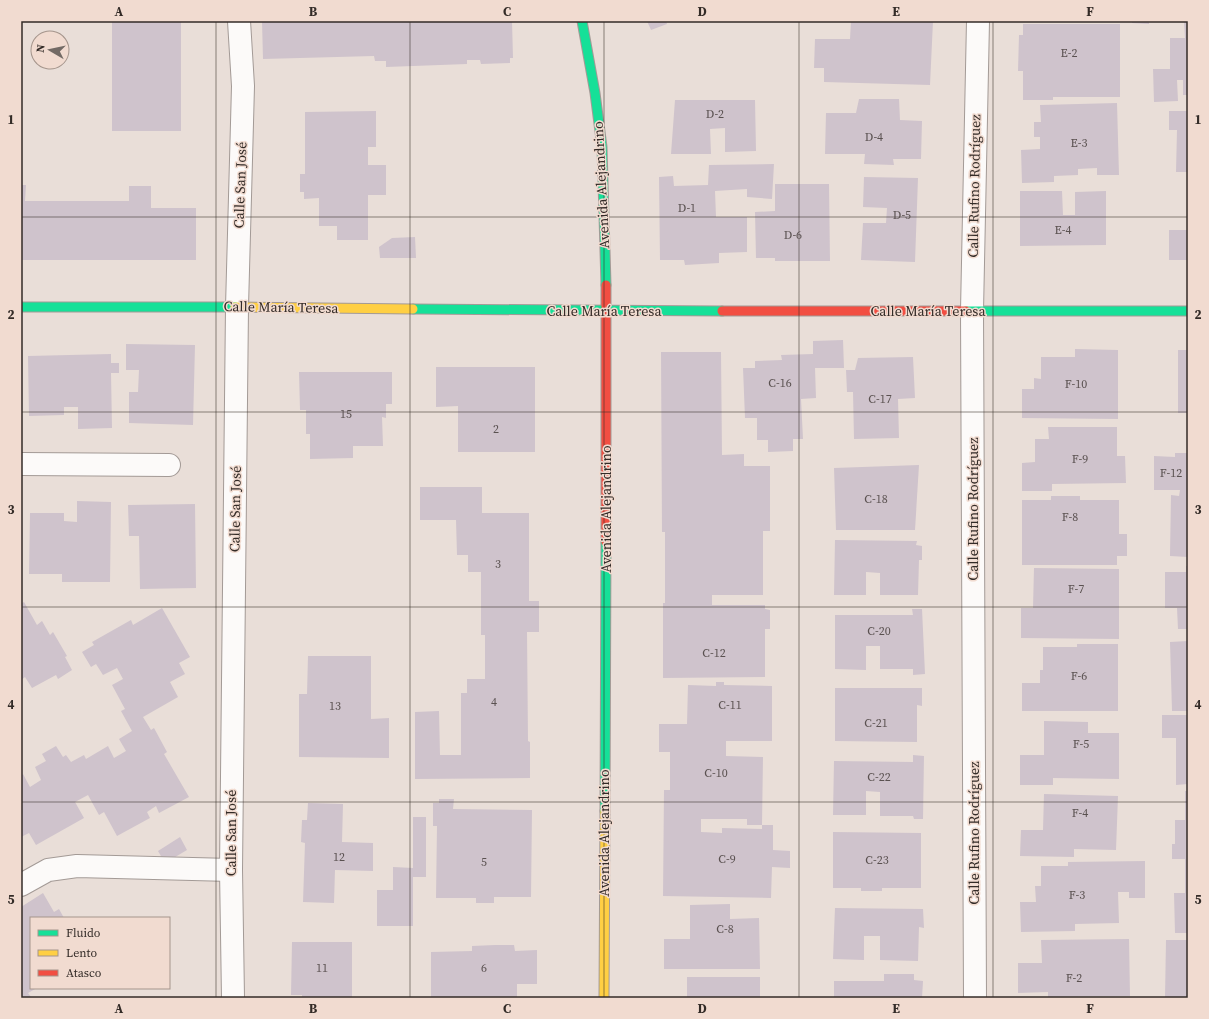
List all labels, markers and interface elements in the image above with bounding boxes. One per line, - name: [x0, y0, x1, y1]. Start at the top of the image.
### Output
- text: A: [115, 3, 124, 20]
- text: B: [309, 3, 318, 20]
- text: C: [503, 3, 511, 20]
- text: D: [697, 3, 707, 20]
- text: E: [892, 3, 900, 20]
- text: F: [1086, 3, 1094, 20]
- north arrow: [30, 30, 70, 70]
- text: N: [33, 43, 49, 54]
- house number: E-2: [1061, 45, 1077, 61]
- house number: D-2: [706, 106, 724, 122]
- text: 1: [7, 111, 15, 128]
- text: 1: [1194, 111, 1202, 128]
- street label: Calle Rufino Rodríguez: [963, 114, 985, 258]
- street label: Avenida Alejandrino: [588, 121, 614, 249]
- house number: D-4: [865, 129, 883, 145]
- house number: E-3: [1071, 135, 1087, 151]
- street label: Calle San José: [228, 141, 252, 229]
- house number: D-1: [678, 200, 696, 216]
- house number: D-5: [893, 207, 911, 223]
- house number: E-4: [1055, 222, 1071, 238]
- house number: D-6: [784, 227, 802, 243]
- street label: Calle María Teresa: [223, 296, 340, 318]
- street label: Calle María Teresa: [546, 301, 662, 321]
- street label: Calle María Teresa: [870, 301, 986, 321]
- text: 2: [7, 306, 15, 323]
- text: 2: [1194, 306, 1202, 323]
- house number: C-16: [768, 375, 792, 391]
- house number: F-10: [1065, 376, 1087, 392]
- house number: C-17: [868, 391, 892, 407]
- house number: 15: [340, 406, 352, 422]
- house number: 2: [493, 421, 499, 437]
- street label: Calle Rufino Rodríguez: [963, 437, 983, 581]
- street label: Avenida Alejandrino: [596, 445, 616, 573]
- house number: F-9: [1072, 451, 1088, 467]
- house number: F-12: [1160, 465, 1182, 481]
- street label: Calle San José: [224, 466, 246, 552]
- house number: C-18: [864, 491, 888, 507]
- text: 3: [7, 501, 15, 518]
- text: 3: [1194, 501, 1202, 518]
- house number: F-8: [1062, 509, 1078, 525]
- house number: 3: [495, 556, 501, 572]
- house number: F-7: [1068, 581, 1084, 597]
- house number: C-20: [867, 623, 891, 639]
- house number: C-12: [702, 645, 726, 661]
- house number: F-6: [1071, 668, 1087, 684]
- house number: 4: [491, 694, 497, 710]
- text: 4: [7, 696, 15, 713]
- text: 4: [1194, 696, 1202, 713]
- house number: C-11: [718, 697, 742, 713]
- house number: 13: [329, 698, 341, 714]
- house number: C-21: [864, 715, 888, 731]
- house number: F-5: [1073, 736, 1089, 752]
- street label: Calle Rufino Rodríguez: [964, 761, 984, 905]
- house number: C-10: [704, 765, 728, 781]
- street label: Avenida Alejandrino: [594, 769, 614, 897]
- house number: C-22: [867, 769, 891, 785]
- street label: Calle San José: [221, 790, 241, 876]
- house number: F-4: [1072, 805, 1088, 821]
- house number: 12: [333, 849, 345, 865]
- house number: C-9: [718, 851, 736, 867]
- house number: C-23: [865, 852, 889, 868]
- house number: 5: [481, 854, 487, 870]
- house number: F-3: [1069, 887, 1085, 903]
- text: 5: [7, 891, 15, 908]
- text: 5: [1194, 891, 1202, 908]
- legend: [30, 917, 170, 989]
- house number: C-8: [716, 921, 734, 937]
- text: Fluido: [66, 925, 101, 941]
- text: Lento: [66, 945, 97, 961]
- house number: 11: [316, 960, 328, 976]
- house number: 6: [481, 960, 487, 976]
- text: Atasco: [66, 965, 102, 981]
- house number: F-2: [1066, 970, 1082, 986]
- text: A: [115, 1000, 124, 1017]
- text: B: [309, 1000, 318, 1017]
- text: C: [503, 1000, 511, 1017]
- text: D: [697, 1000, 707, 1017]
- text: E: [892, 1000, 900, 1017]
- text: F: [1086, 1000, 1094, 1017]

